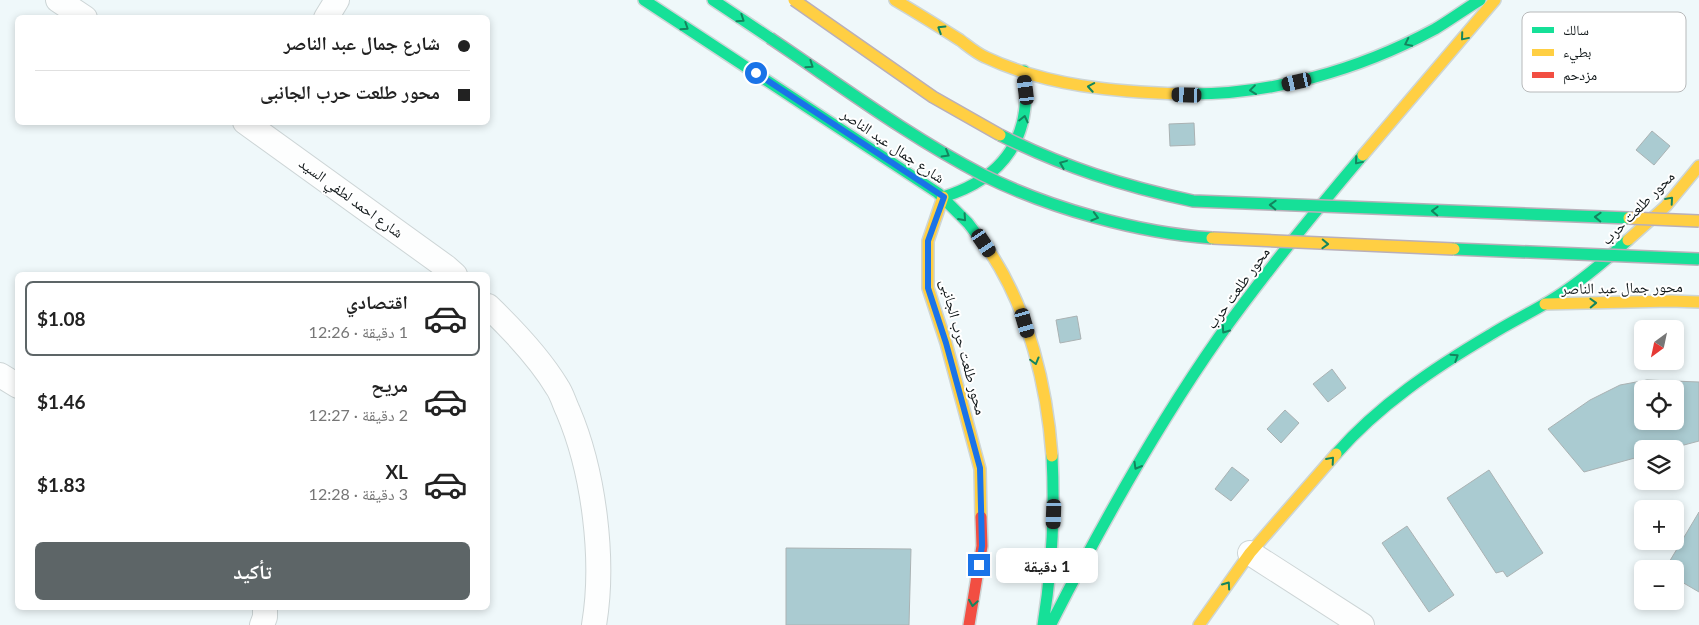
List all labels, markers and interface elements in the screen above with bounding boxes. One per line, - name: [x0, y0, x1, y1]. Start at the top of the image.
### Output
- legend: [1522, 12, 1686, 92]
- one-way arrow: [736, 13, 745, 22]
- one-way arrow: [680, 20, 689, 30]
- text: سالك: [1563, 21, 1589, 38]
- one-way arrow: [938, 26, 947, 35]
- text: شارع جمال عبد الناصر: [284, 31, 440, 54]
- one-way arrow: [1461, 31, 1469, 40]
- one-way arrow: [1404, 36, 1413, 46]
- text: بطيء: [1563, 43, 1592, 64]
- one-way arrow: [804, 59, 814, 68]
- route start: [745, 62, 767, 84]
- text: مزدحم: [1563, 66, 1597, 85]
- car: [1280, 71, 1313, 93]
- car: [1016, 74, 1035, 106]
- text: محور طلعت حرب الجانبى: [260, 80, 440, 103]
- one-way arrow: [1087, 82, 1096, 92]
- one-way arrow: [1249, 84, 1257, 95]
- car: [1171, 87, 1202, 103]
- street label: شارع جمال عبد الناصر: [837, 104, 949, 188]
- one-way arrow: [1018, 114, 1029, 123]
- one-way arrow: [940, 148, 949, 158]
- street label: شارع احمد لطفي السيد: [294, 153, 407, 244]
- one-way arrow: [1356, 155, 1364, 164]
- one-way arrow: [1060, 160, 1068, 170]
- street label: محور طلعت حرب: [1597, 167, 1679, 248]
- one-way arrow: [1664, 197, 1673, 206]
- one-way arrow: [1269, 200, 1277, 211]
- one-way arrow: [1431, 206, 1439, 217]
- one-way arrow: [1091, 211, 1100, 222]
- one-way arrow: [957, 212, 966, 221]
- one-way arrow: [1594, 212, 1602, 223]
- car: [969, 226, 998, 260]
- one-way arrow: [1322, 238, 1330, 249]
- street label: محور طلعت حرب: [1202, 243, 1274, 332]
- street label: محور طلعت حرب الجانبى: [935, 277, 991, 417]
- street label: محور جمال عبد الناصر: [1560, 277, 1683, 299]
- text: اقتصادي: [346, 290, 408, 313]
- icon: car: [423, 296, 468, 341]
- one-way arrow: [1590, 298, 1598, 308]
- text: $1.08: [37, 307, 86, 330]
- car: [1013, 307, 1036, 339]
- north arrow: [1634, 320, 1684, 370]
- map controls: [1634, 320, 1684, 610]
- text: 1 دقيقة · 12:26: [309, 322, 408, 341]
- one-way arrow: [1222, 324, 1231, 334]
- one-way arrow: [1450, 354, 1459, 363]
- one-way arrow: [1030, 356, 1040, 364]
- text: مريح: [371, 373, 408, 396]
- icon: car: [423, 379, 468, 424]
- button: locate: [1634, 380, 1684, 430]
- text: $1.46: [37, 390, 86, 413]
- text: 2 دقيقة · 12:27: [309, 405, 408, 424]
- button: layers: [1634, 440, 1684, 490]
- one-way arrow: [1325, 457, 1334, 466]
- text: XL: [385, 460, 408, 483]
- one-way arrow: [1133, 460, 1143, 469]
- icon: car: [423, 462, 468, 507]
- text: $1.83: [37, 473, 86, 496]
- text: 3 دقيقة · 12:28: [309, 484, 408, 503]
- car: [1045, 499, 1062, 529]
- button: +: [1634, 500, 1684, 550]
- button: تأكيد: [35, 542, 470, 600]
- callout: 1 دقيقة: [996, 548, 1099, 582]
- route end: [968, 554, 990, 576]
- text: 1 دقيقة: [1024, 556, 1070, 575]
- button: −: [1634, 560, 1684, 610]
- one-way arrow: [1221, 581, 1230, 591]
- one-way arrow: [968, 598, 978, 607]

